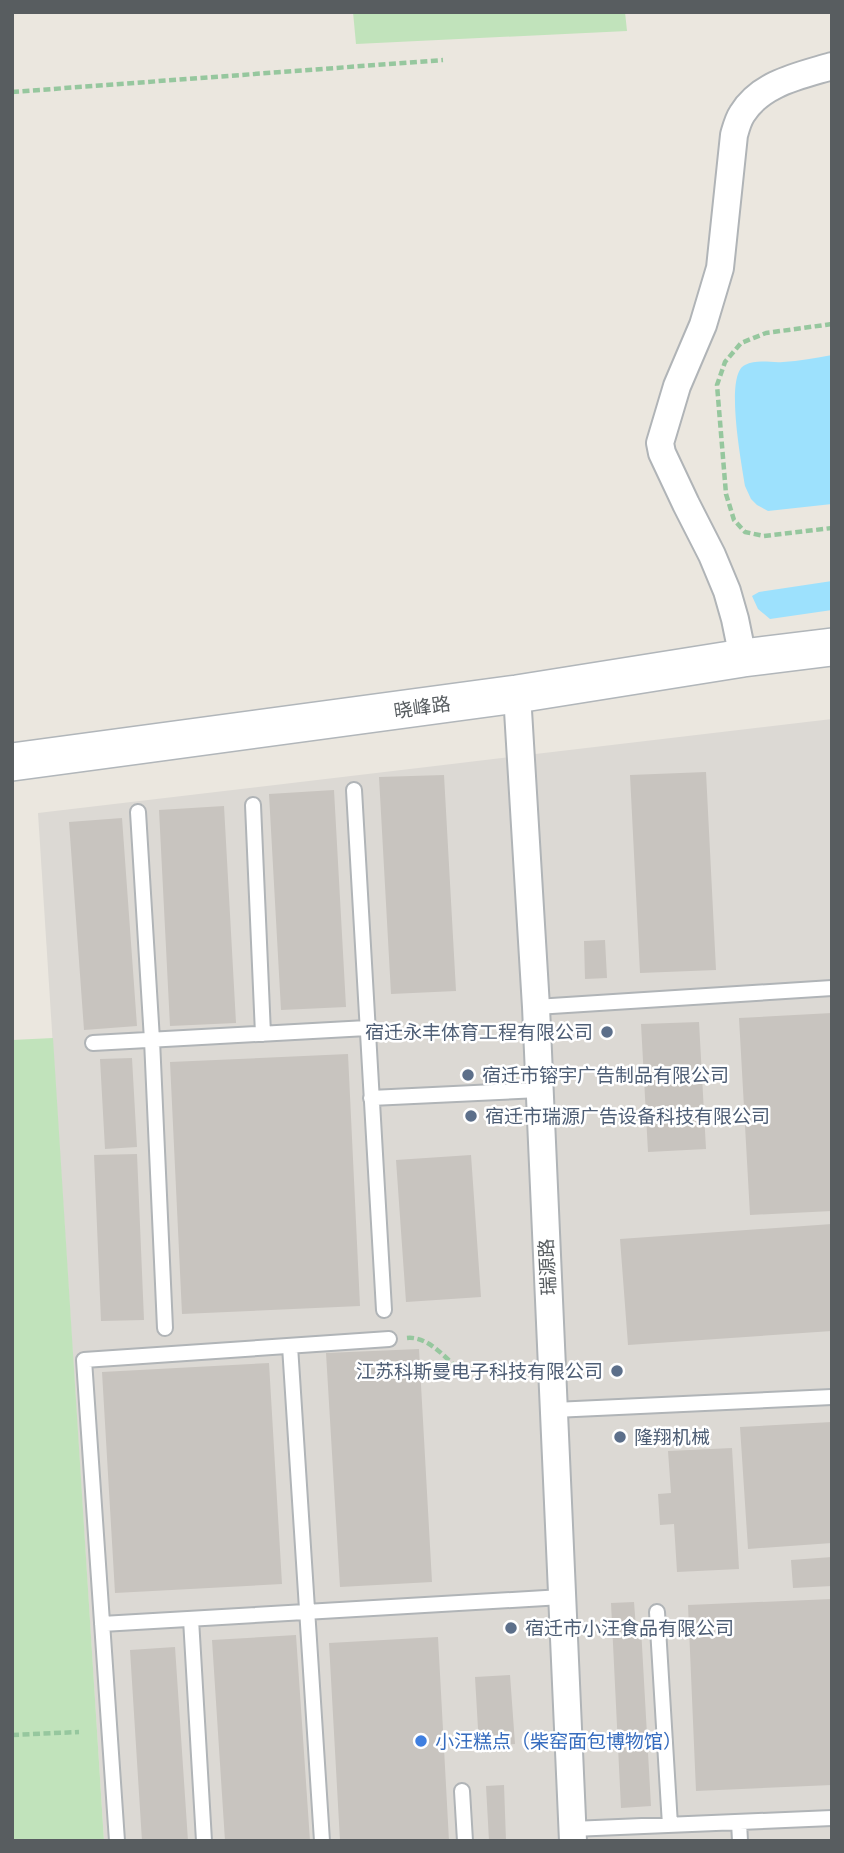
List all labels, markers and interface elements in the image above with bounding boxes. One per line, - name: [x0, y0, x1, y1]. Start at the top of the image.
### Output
- street label: 晓峰路: [392, 691, 452, 723]
- place label: 宿迁永丰体育工程有限公司: [365, 1020, 593, 1044]
- marker: 宿迁永丰体育工程有限公司: [599, 1024, 615, 1040]
- place label: 宿迁市镕宇广告制品有限公司: [482, 1063, 729, 1087]
- marker: 宿迁市镕宇广告制品有限公司: [460, 1067, 476, 1083]
- place label: 宿迁市瑞源广告设备科技有限公司: [485, 1104, 770, 1128]
- marker: 宿迁市瑞源广告设备科技有限公司: [463, 1108, 479, 1124]
- street label: 瑞源路: [534, 1238, 560, 1296]
- place label: 江苏科斯曼电子科技有限公司: [356, 1359, 603, 1383]
- marker: 江苏科斯曼电子科技有限公司: [609, 1363, 625, 1379]
- place label: 隆翔机械: [634, 1425, 710, 1449]
- marker: 隆翔机械: [612, 1429, 628, 1445]
- place label: 宿迁市小汪食品有限公司: [525, 1616, 734, 1640]
- marker: 宿迁市小汪食品有限公司: [503, 1620, 519, 1636]
- place label: 小汪糕点（柴窑面包博物馆）: [435, 1729, 682, 1753]
- marker: 小汪糕点（柴窑面包博物馆）: [413, 1733, 429, 1749]

